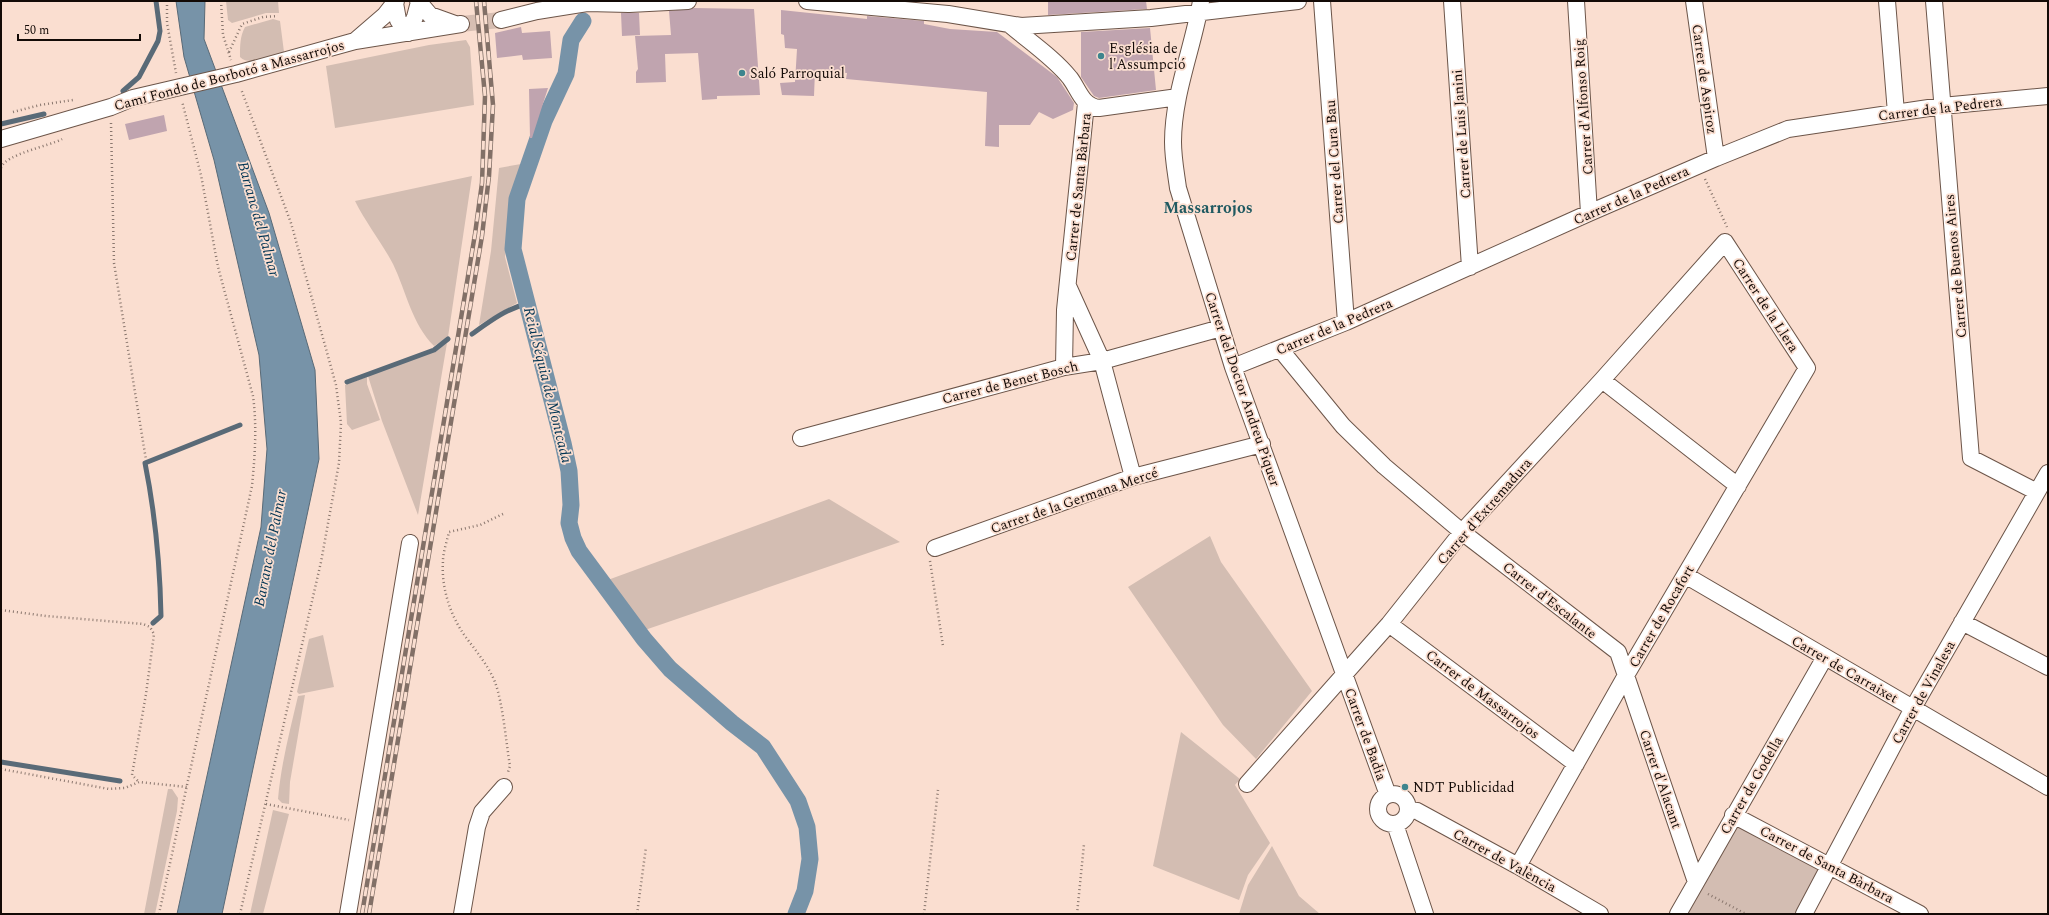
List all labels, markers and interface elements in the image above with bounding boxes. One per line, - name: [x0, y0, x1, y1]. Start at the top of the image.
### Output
- scale bar: [18, 16, 140, 42]
- text: 50 m: [24, 21, 49, 40]
- street label: Carrer de Aspiroz: [1686, 23, 1723, 135]
- street label: Camí Fondo de Borbotó a Massarrojos: [112, 35, 347, 116]
- place label: Església de l'Assumpció: [1109, 38, 1185, 75]
- street label: Carrer d'Alfonso Roig: [1568, 38, 1599, 176]
- marker: Església de l'Assumpció: [1096, 51, 1106, 61]
- place label: Saló Parroquial: [750, 63, 845, 84]
- marker: Saló Parroquial: [737, 68, 747, 78]
- street label: Carrer de Luis Janini: [1447, 69, 1476, 199]
- street label: Carrer de la Pedrera: [1877, 90, 2003, 127]
- street label: Carrer del Cura Bau: [1320, 99, 1349, 225]
- street label: Carrer de Santa Bàrbara: [1060, 112, 1097, 262]
- water label: Barranc del Palmar: [231, 159, 286, 280]
- street label: Carrer de la Pedrera: [1570, 160, 1693, 230]
- street label: Carrer de Buenos Aires: [1939, 193, 1972, 339]
- district label: Massarrojos: [1163, 196, 1253, 220]
- street label: Carrer de la Llera: [1727, 254, 1804, 357]
- street label: Carrer del Doctor Andreu Piquer: [1199, 289, 1286, 490]
- street label: Carrer de la Pedrera: [1273, 292, 1396, 360]
- water label: Reial Séquia de Montcada: [517, 305, 578, 466]
- street label: Carrer de Benet Bosch: [940, 355, 1080, 410]
- street label: Carrer d'Extremadura: [1432, 453, 1537, 569]
- street label: Carrer de la Germana Mercé: [987, 462, 1161, 539]
- water label: Barranc del Palmar: [248, 487, 293, 609]
- street label: Carrer d'Escalante: [1498, 557, 1602, 644]
- street label: Carrer de Rocafort: [1624, 561, 1699, 671]
- street label: Carrer de Carraixet: [1787, 630, 1902, 709]
- street label: Carrer de Vinalesa: [1886, 637, 1961, 748]
- street label: Carrer de Massarrojos: [1421, 645, 1544, 744]
- street label: Carrer de Badia: [1339, 685, 1392, 784]
- street label: Carrer d'Alacant: [1634, 727, 1687, 831]
- street label: Carrer de Godella: [1715, 732, 1788, 838]
- place label: NDT Publicidad: [1413, 777, 1515, 798]
- marker: NDT Publicidad: [1400, 782, 1410, 792]
- street label: Carrer de Santa Bàrbara: [1756, 820, 1898, 909]
- street label: Carrer de València: [1449, 823, 1560, 898]

